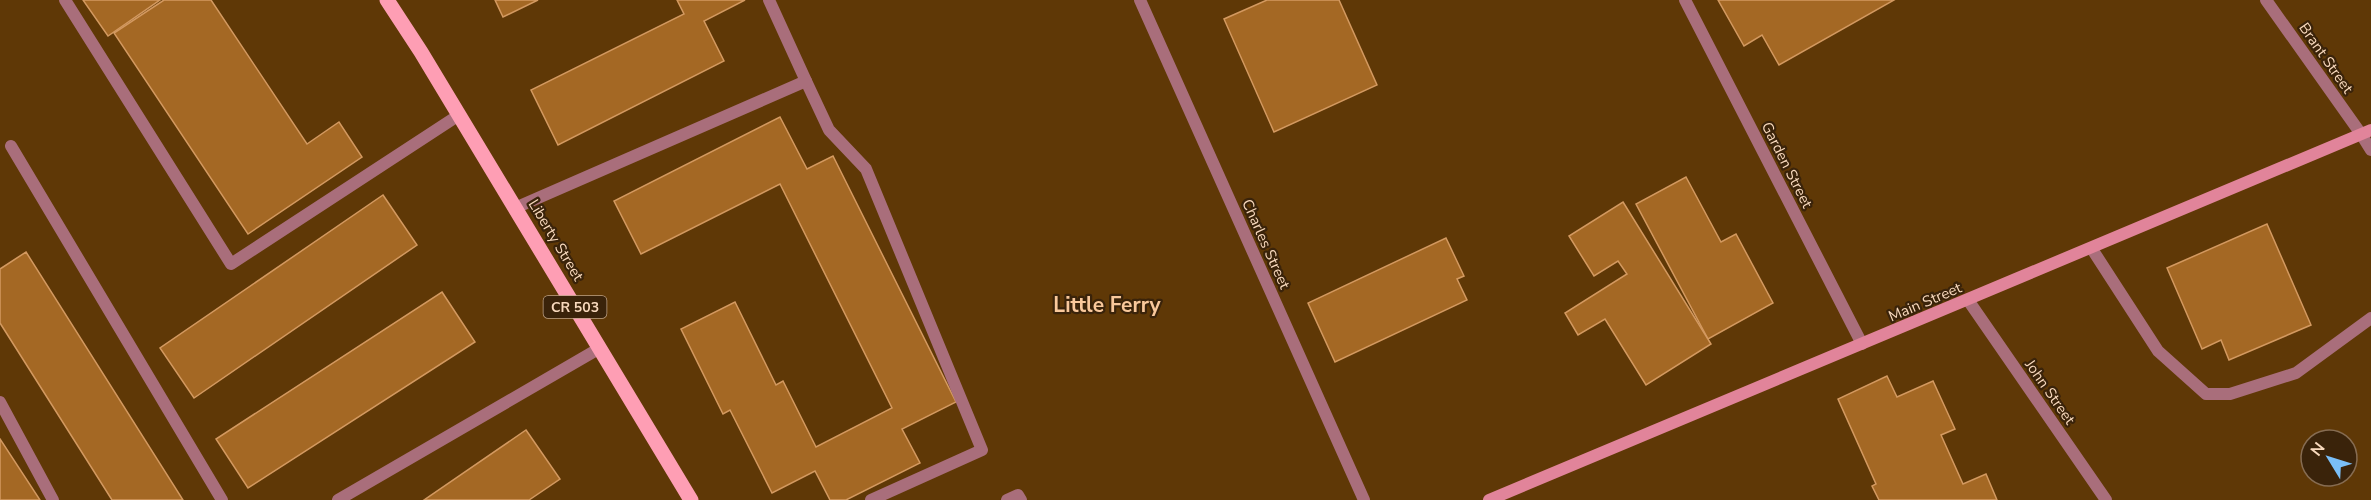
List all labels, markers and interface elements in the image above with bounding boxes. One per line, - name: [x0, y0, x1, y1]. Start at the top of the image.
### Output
- street label: Brant Street: [2294, 19, 2358, 98]
- street label: Garden Street: [1757, 119, 1818, 212]
- street label: Liberty Street: [524, 195, 589, 285]
- street label: Charles Street: [1237, 196, 1295, 293]
- street label: Main Street: [1885, 277, 1965, 326]
- district label: Little Ferry: [1053, 291, 1162, 319]
- road number: CR 503: [544, 296, 606, 318]
- street label: John Street: [2020, 355, 2080, 429]
- north arrow: [2299, 428, 2359, 488]
- text: N: [2306, 438, 2330, 461]

